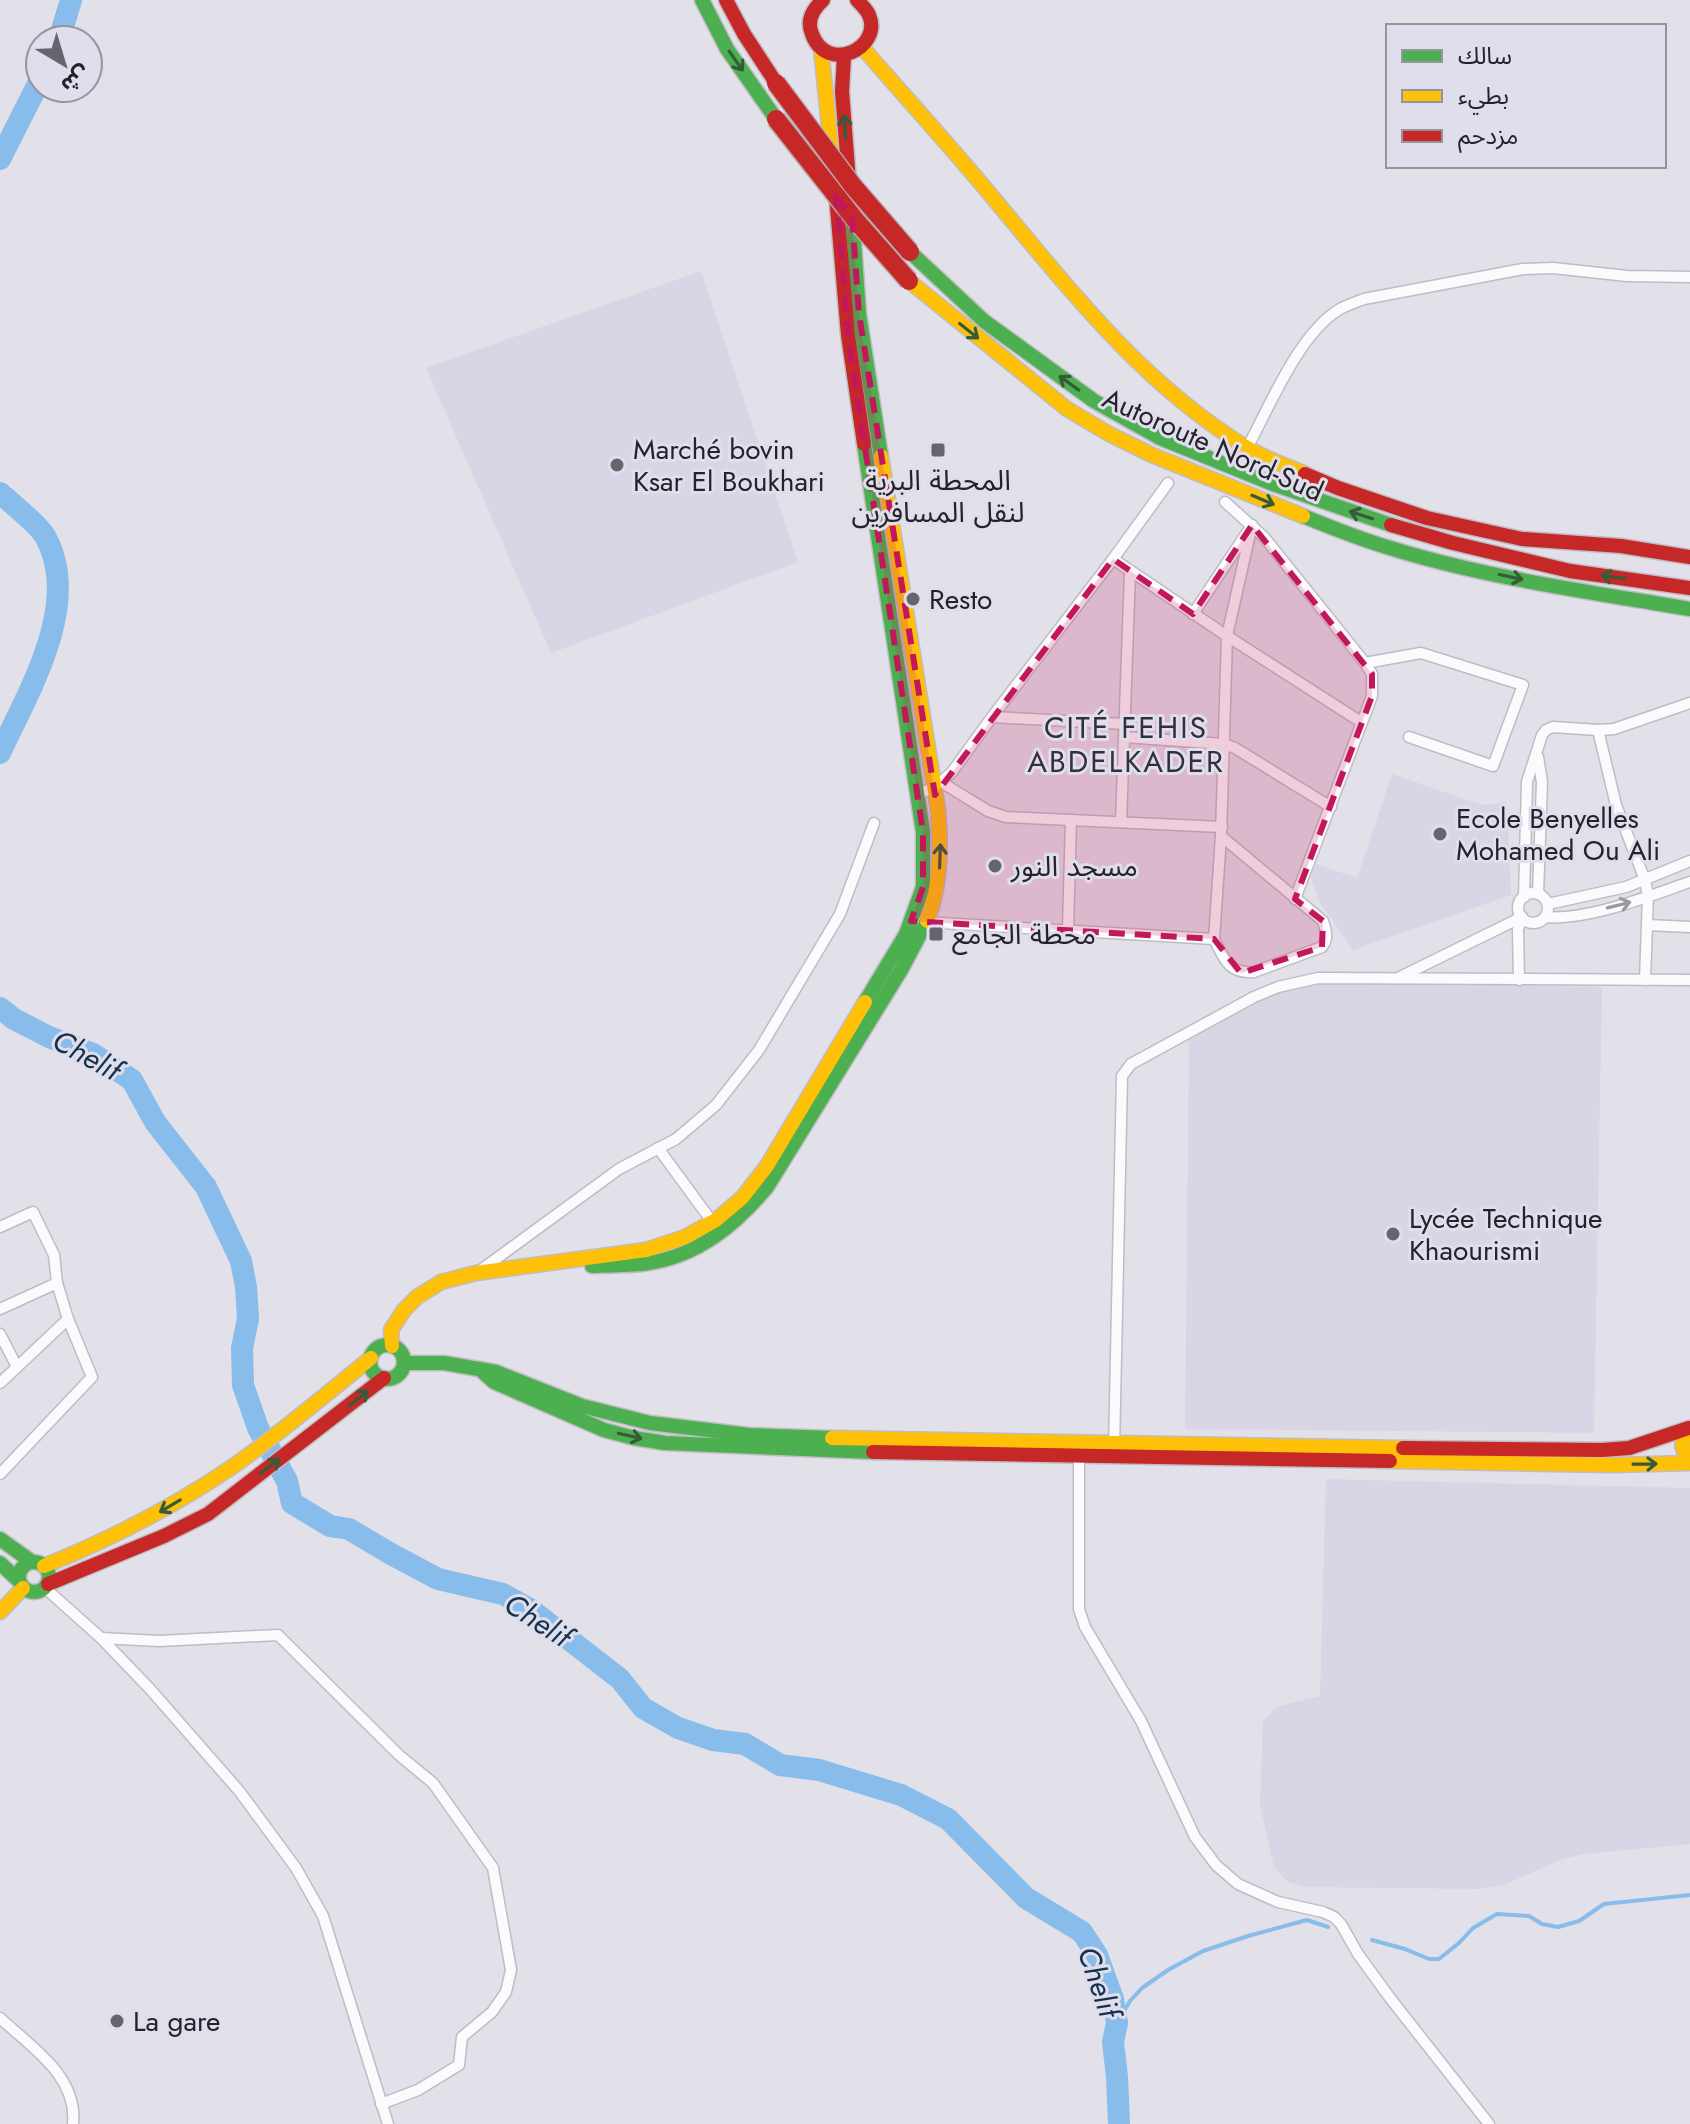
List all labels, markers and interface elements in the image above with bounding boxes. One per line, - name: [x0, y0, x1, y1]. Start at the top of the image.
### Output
- north arrow: [24, 24, 104, 104]
- legend: [1386, 24, 1666, 168]
- text: سالك: [1458, 38, 1512, 73]
- one-way arrow: [728, 50, 744, 72]
- text: ش: [55, 58, 98, 102]
- text: بطيء: [1458, 78, 1509, 115]
- one-way arrow: [837, 114, 852, 141]
- text: مزدحم: [1458, 118, 1518, 153]
- one-way arrow: [958, 322, 979, 340]
- one-way arrow: [1059, 375, 1081, 391]
- street label: Autoroute Nord-Sud: [1096, 378, 1330, 512]
- place label: Marché bovin Ksar El Boukhari: [633, 429, 825, 502]
- marker: المحطة البرية لنقل المسافرين: [929, 441, 947, 459]
- marker: Marché bovin Ksar El Boukhari: [608, 456, 626, 474]
- place label: المحطة البرية لنقل المسافرين: [851, 460, 1025, 533]
- one-way arrow: [1250, 493, 1275, 508]
- one-way arrow: [1349, 506, 1374, 521]
- one-way arrow: [1601, 569, 1626, 584]
- one-way arrow: [1497, 570, 1523, 585]
- place label: Resto: [929, 579, 992, 620]
- marker: Resto: [904, 590, 922, 608]
- district label: CITÉ FEHIS ABDELKADER: [1027, 706, 1225, 783]
- place label: Ecole Benyelles Mohamed Ou Ali: [1456, 798, 1660, 871]
- marker: Ecole Benyelles Mohamed Ou Ali: [1431, 825, 1449, 843]
- one-way arrow: [932, 843, 947, 870]
- place label: مسجد النور: [1010, 846, 1138, 887]
- marker: مسجد النور: [986, 857, 1004, 875]
- one-way arrow: [1605, 897, 1631, 912]
- place label: محطة الجامع: [952, 914, 1096, 955]
- marker: محطة الجامع: [927, 925, 945, 943]
- water label: Chelif: [45, 1019, 132, 1093]
- place label: Lycée Technique Khaourismi: [1409, 1198, 1603, 1271]
- marker: Lycée Technique Khaourismi: [1384, 1225, 1402, 1243]
- one-way arrow: [348, 1389, 369, 1407]
- one-way arrow: [617, 1429, 642, 1444]
- one-way arrow: [1631, 1457, 1658, 1472]
- one-way arrow: [259, 1458, 280, 1475]
- one-way arrow: [159, 1499, 182, 1515]
- water label: Chelif: [496, 1582, 583, 1660]
- water label: Chelif: [1067, 1941, 1132, 2027]
- place label: La gare: [133, 2001, 221, 2042]
- marker: La gare: [108, 2012, 126, 2030]

